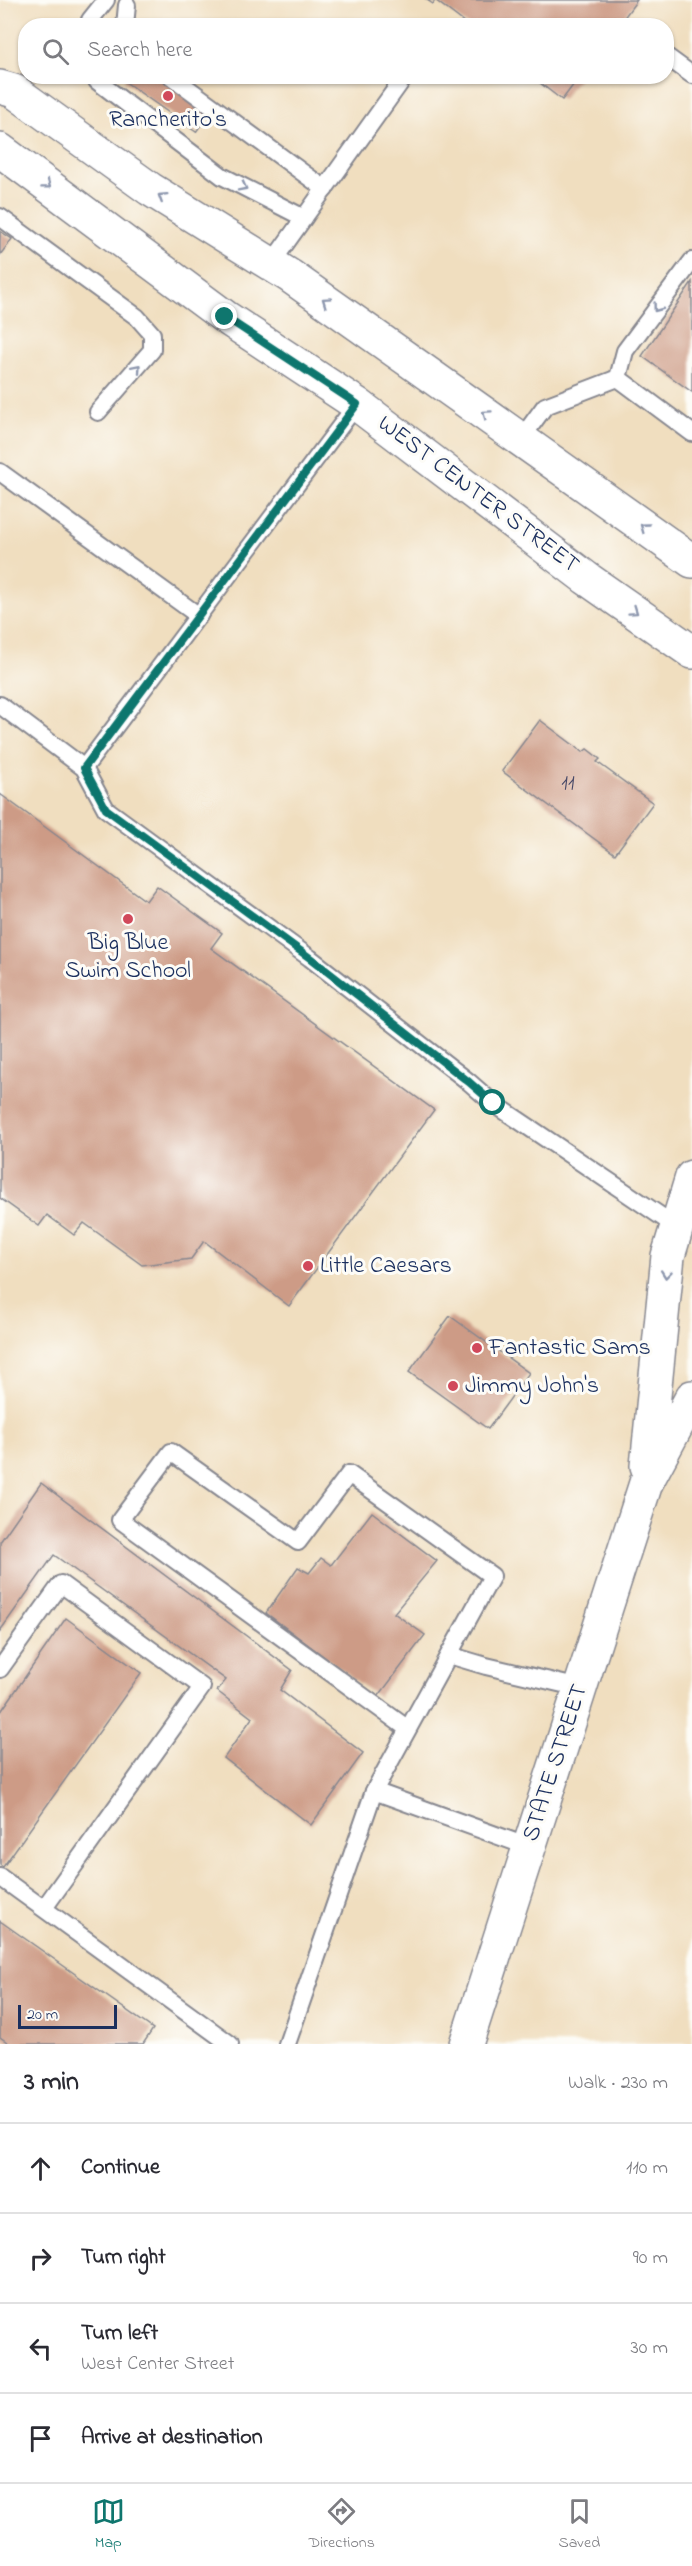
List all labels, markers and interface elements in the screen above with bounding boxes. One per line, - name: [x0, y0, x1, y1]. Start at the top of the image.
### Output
- search box: [18, 18, 674, 84]
- icon: search: [39, 35, 72, 68]
- text: Search here: [87, 35, 192, 67]
- marker: Rancherito's: [161, 89, 175, 103]
- place label: Rancherito's: [109, 103, 227, 138]
- one-way arrow: [40, 178, 51, 189]
- one-way arrow: [236, 179, 247, 191]
- one-way arrow: [158, 192, 168, 204]
- one-way arrow: [322, 298, 333, 309]
- one-way arrow: [653, 302, 664, 313]
- route end: [211, 303, 237, 329]
- one-way arrow: [129, 364, 140, 375]
- street label: WEST CENTER STREET: [370, 407, 587, 583]
- one-way arrow: [481, 410, 492, 421]
- one-way arrow: [640, 523, 651, 534]
- one-way arrow: [628, 604, 639, 615]
- house number: 11: [561, 769, 575, 799]
- marker: Big Blue Swim School: [121, 912, 135, 926]
- place label: Big Blue Swim School: [65, 926, 191, 989]
- route start: [479, 1089, 505, 1115]
- place label: Little Caesars: [320, 1249, 452, 1284]
- marker: Little Caesars: [301, 1259, 315, 1273]
- one-way arrow: [660, 1269, 673, 1278]
- place label: Fantastic Sams: [488, 1331, 651, 1366]
- marker: Fantastic Sams: [470, 1341, 484, 1355]
- place label: Jimmy John's: [465, 1369, 599, 1405]
- marker: Jimmy John's: [446, 1379, 460, 1393]
- street label: STATE STREET: [514, 1680, 598, 1846]
- scale bar: [18, 2002, 117, 2030]
- text: 20 m: [27, 2003, 58, 2027]
- text: 3 min: [24, 2064, 79, 2102]
- text: Walk · 230 m: [568, 2069, 668, 2098]
- icon: ahead: [24, 2152, 57, 2185]
- text: Continue: [81, 2152, 160, 2184]
- text: 110 m: [626, 2154, 668, 2183]
- icon: right: [24, 2242, 57, 2275]
- text: Turn right: [81, 2242, 166, 2274]
- text: 90 m: [633, 2244, 668, 2273]
- text: Turn left: [81, 2318, 158, 2350]
- icon: left: [24, 2332, 57, 2365]
- text: 30 m: [631, 2334, 668, 2363]
- text: West Center Street: [81, 2350, 234, 2379]
- icon: arrive: [24, 2422, 57, 2455]
- text: Arrive at destination: [81, 2422, 263, 2454]
- tab: Map: [92, 2495, 125, 2555]
- tab: Directions: [308, 2495, 375, 2555]
- tab: Saved: [558, 2495, 600, 2555]

